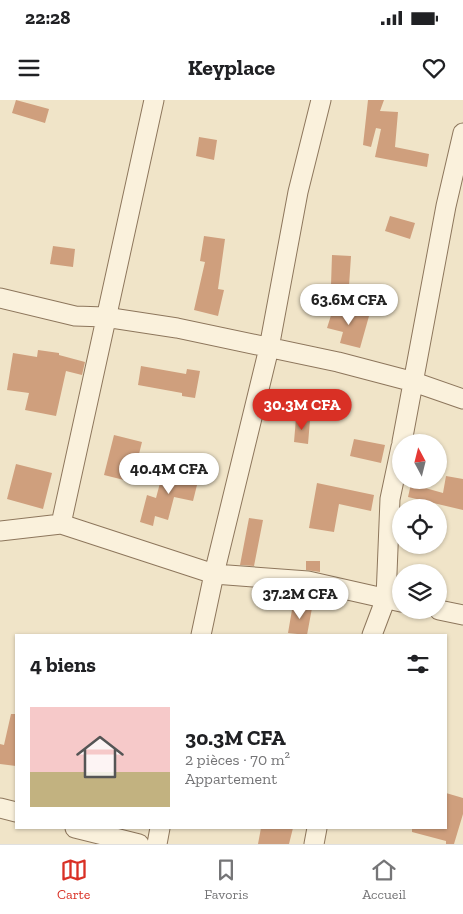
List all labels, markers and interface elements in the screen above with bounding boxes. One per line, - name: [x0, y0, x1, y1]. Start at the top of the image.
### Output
- text: 22:28: [25, 6, 71, 29]
- icon: menu: [15, 54, 43, 82]
- text: Keyplace: [188, 54, 275, 81]
- icon: heart: [420, 54, 448, 82]
- pin: 63.6M CFA: [292, 284, 406, 326]
- text: 63.6M CFA: [311, 290, 387, 309]
- pin: 30.3M CFA: [245, 388, 359, 431]
- text: 30.3M CFA: [264, 395, 340, 414]
- north arrow: [392, 434, 448, 489]
- map controls: [392, 434, 447, 619]
- pin: 40.4M CFA: [112, 452, 226, 495]
- text: 40.4M CFA: [130, 459, 208, 478]
- button: locate: [392, 499, 447, 554]
- button: layers: [392, 564, 447, 619]
- pin: 37.2M CFA: [243, 578, 357, 620]
- text: 37.2M CFA: [263, 584, 337, 603]
- icon: filters: [404, 650, 432, 678]
- text: 4 biens: [30, 652, 96, 677]
- text: 30.3M CFA: [185, 725, 286, 750]
- icon: home: [70, 727, 130, 787]
- text: 2 pièces · 70 m²: [185, 750, 290, 769]
- text: Appartement: [185, 769, 277, 788]
- tab: Carte: [57, 856, 90, 903]
- tab: Favoris: [204, 856, 248, 903]
- tab: Accueil: [362, 856, 406, 903]

